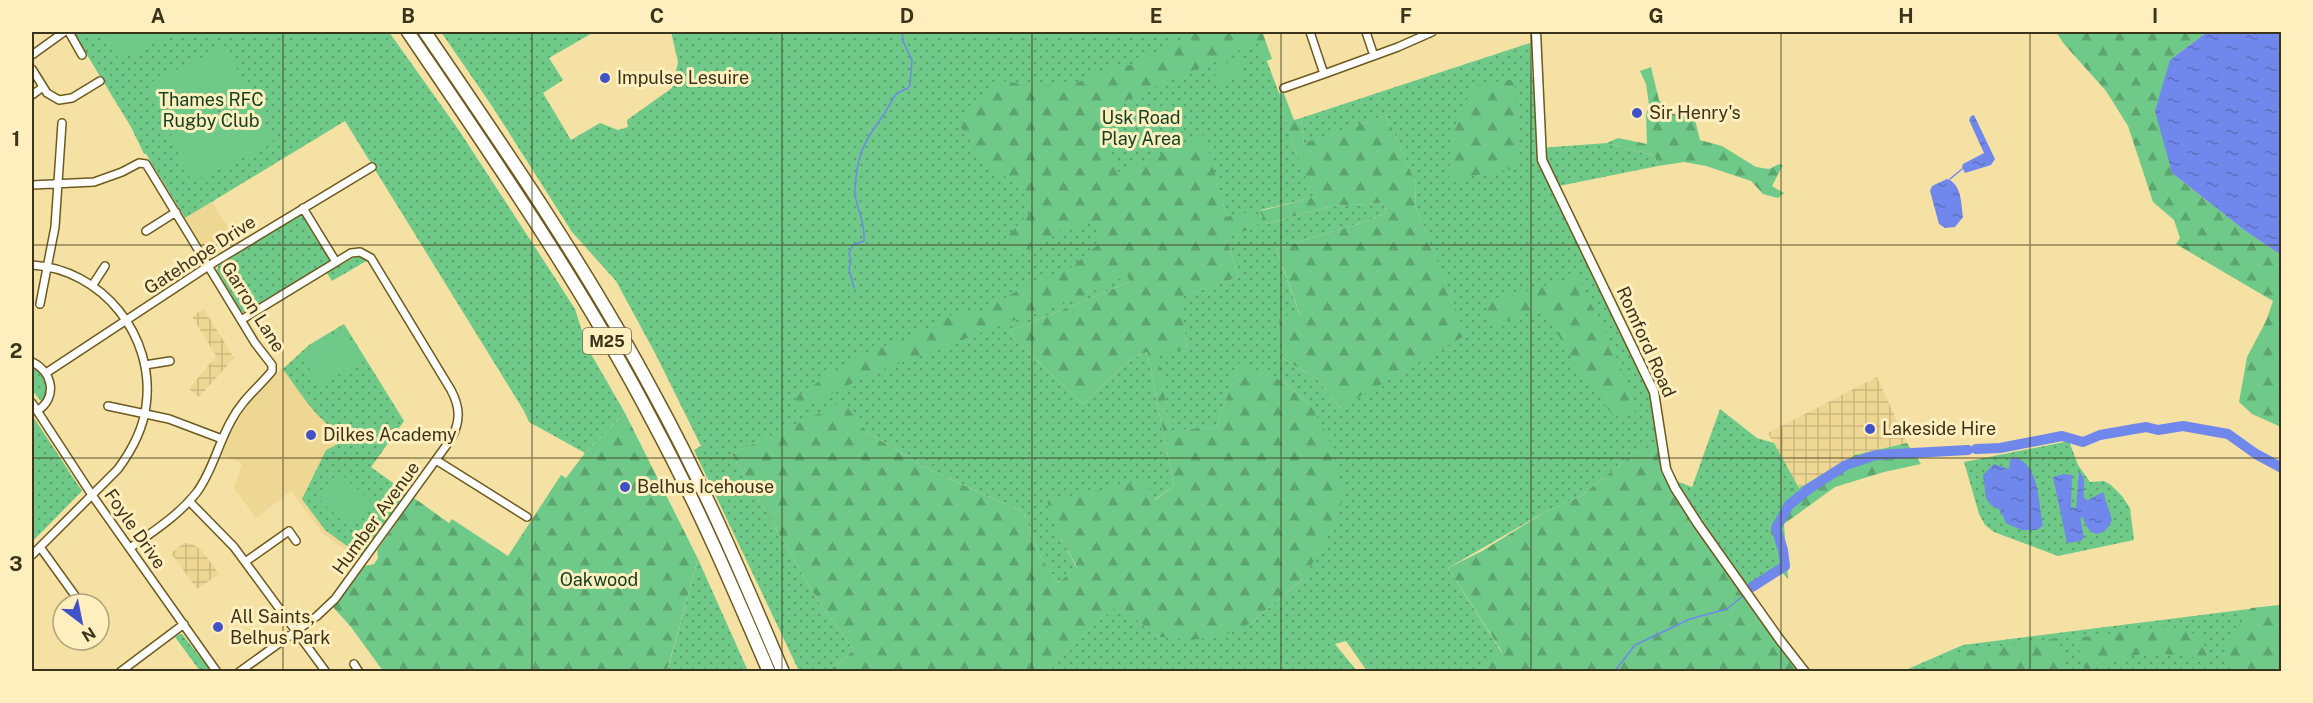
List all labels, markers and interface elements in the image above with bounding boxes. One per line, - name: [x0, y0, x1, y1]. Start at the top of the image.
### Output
- text: A: [151, 4, 165, 28]
- text: B: [401, 4, 415, 28]
- text: C: [650, 4, 664, 28]
- text: D: [900, 4, 914, 28]
- text: E: [1150, 4, 1162, 28]
- text: F: [1400, 4, 1412, 28]
- text: G: [1648, 4, 1664, 28]
- text: H: [1898, 4, 1914, 28]
- text: I: [2152, 4, 2158, 28]
- place label: Impulse Lesuire: [617, 67, 749, 88]
- marker: Impulse Lesuire: [598, 71, 612, 85]
- park label: Thames RFC Rugby Club: [158, 89, 264, 131]
- place label: Sir Henry's: [1649, 102, 1741, 123]
- marker: Sir Henry's: [1630, 106, 1644, 120]
- park label: Usk Road Play Area: [1101, 107, 1181, 149]
- text: 1: [12, 127, 20, 151]
- street label: Gatehope Drive: [140, 211, 259, 298]
- street label: Garron Lane: [217, 258, 290, 356]
- street label: Romford Road: [1613, 283, 1680, 400]
- road number: M25: [583, 328, 631, 354]
- text: 2: [10, 339, 22, 363]
- place label: Lakeside Hire: [1882, 418, 1996, 439]
- marker: Lakeside Hire: [1863, 422, 1877, 436]
- place label: Dilkes Academy: [323, 424, 457, 445]
- marker: Dilkes Academy: [304, 428, 318, 442]
- street label: Humber Avenue: [328, 457, 423, 578]
- place label: Belhus Icehouse: [637, 476, 774, 497]
- marker: Belhus Icehouse: [618, 480, 632, 494]
- street label: Foyle Drive: [100, 485, 171, 573]
- text: 3: [9, 552, 23, 576]
- park label: Oakwood: [560, 569, 638, 590]
- north arrow: [51, 592, 111, 652]
- place label: All Saints, Belhus Park: [230, 606, 330, 648]
- marker: All Saints, Belhus Park: [211, 620, 225, 634]
- text: N: [78, 623, 99, 646]

